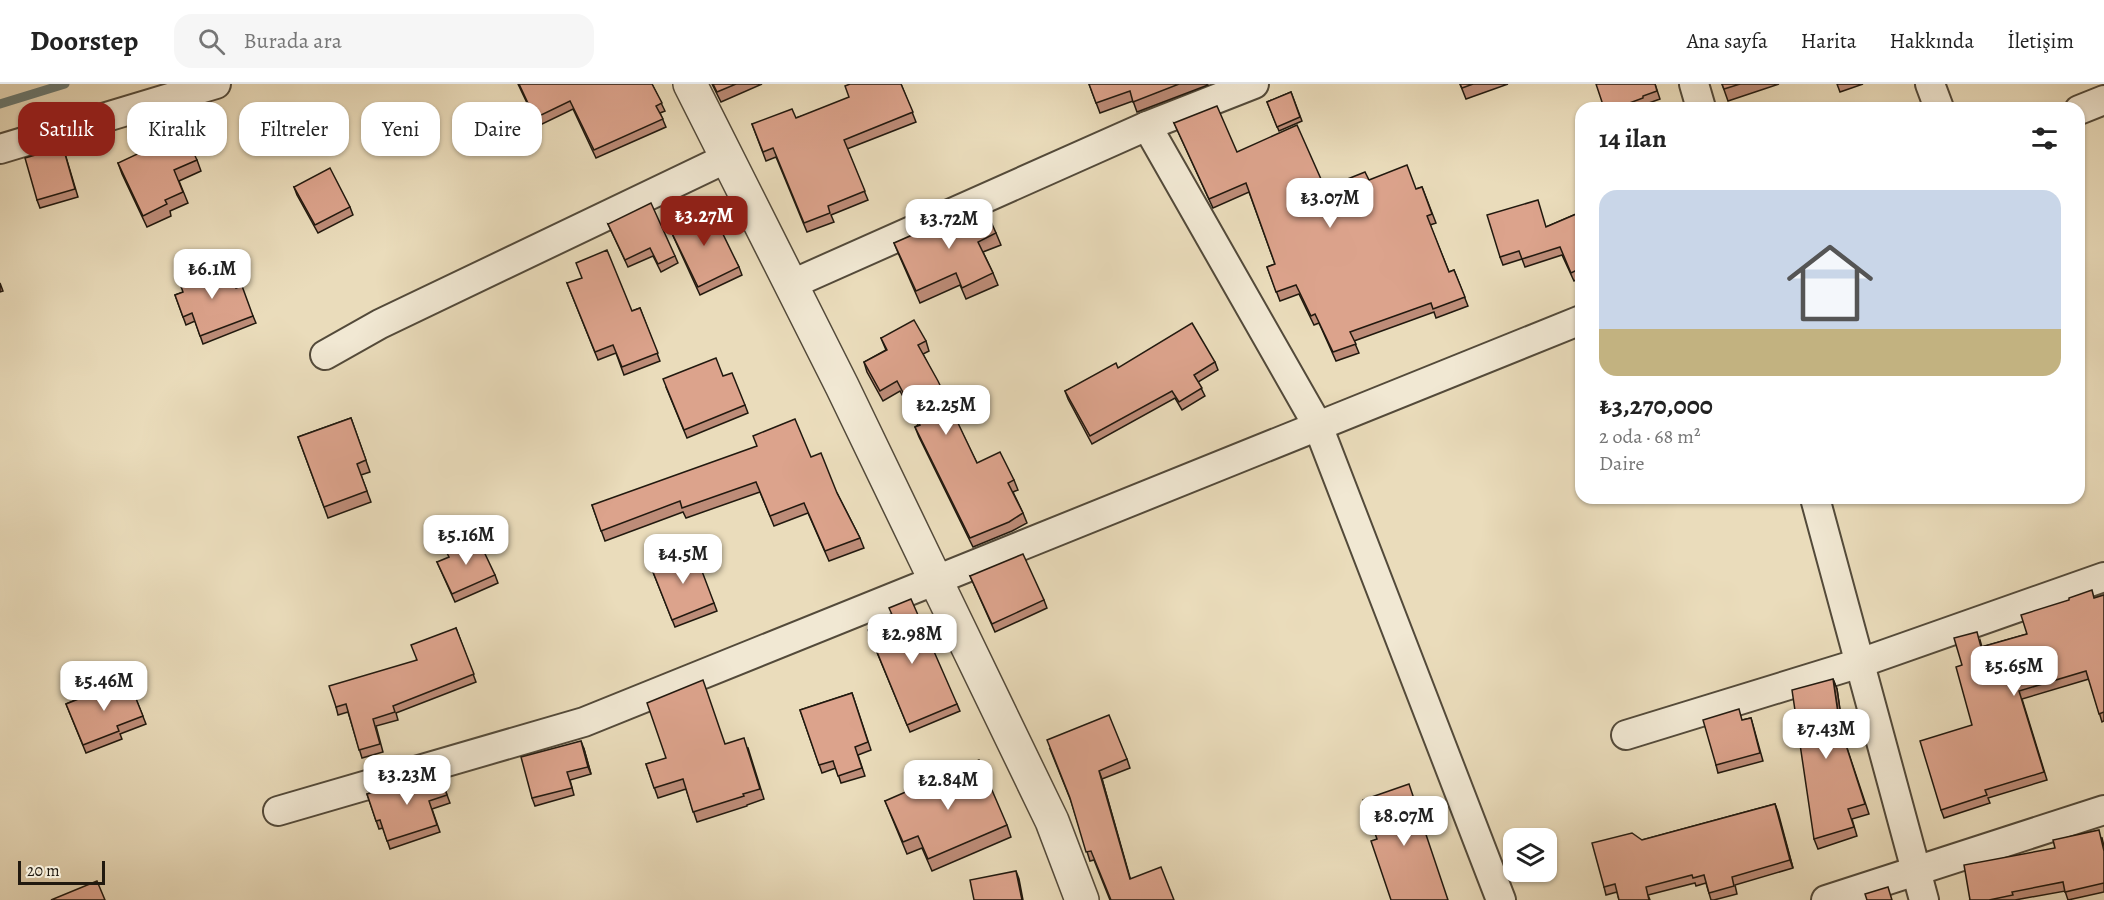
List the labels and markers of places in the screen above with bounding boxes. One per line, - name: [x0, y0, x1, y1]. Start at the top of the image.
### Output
- pin: ₺3.07M: [1281, 178, 1379, 229]
- pin: ₺3.27M: [655, 196, 753, 247]
- pin: ₺3.72M: [900, 199, 998, 250]
- pin: ₺6.1M: [170, 249, 254, 300]
- pin: ₺2.25M: [897, 385, 995, 436]
- pin: ₺5.16M: [417, 515, 515, 566]
- pin: ₺4.5M: [641, 534, 725, 585]
- pin: ₺2.98M: [863, 614, 961, 665]
- pin: ₺5.65M: [1965, 646, 2063, 697]
- pin: ₺5.46M: [55, 661, 153, 712]
- pin: ₺7.43M: [1777, 709, 1875, 760]
- pin: ₺3.23M: [358, 755, 456, 806]
- pin: ₺2.84M: [899, 760, 997, 811]
- pin: ₺8.07M: [1355, 796, 1453, 847]

